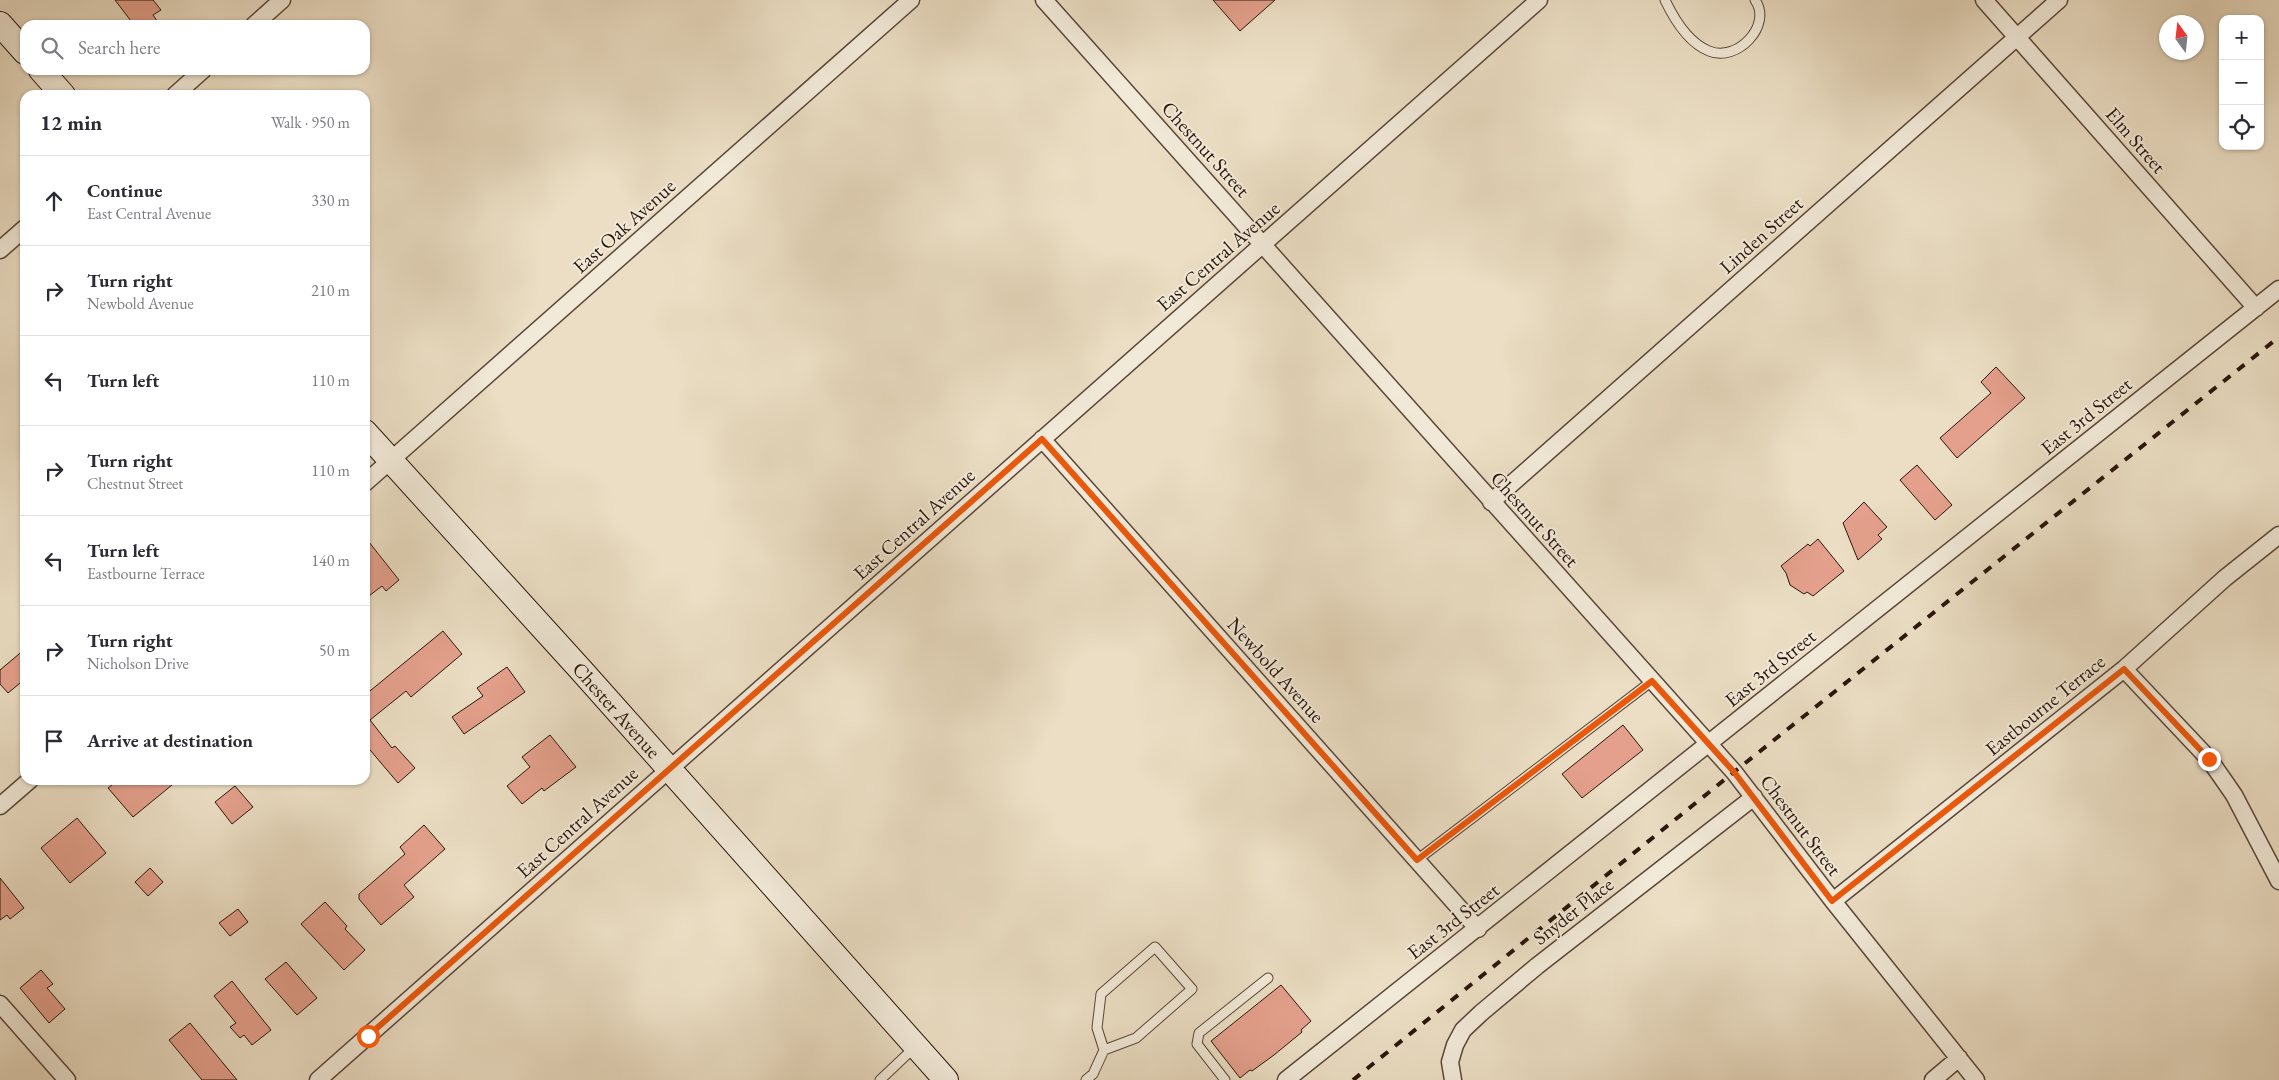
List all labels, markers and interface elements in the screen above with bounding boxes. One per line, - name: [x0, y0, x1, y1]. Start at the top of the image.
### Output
- north arrow: [2159, 15, 2204, 60]
- map controls: [2219, 15, 2264, 150]
- button: +: [2219, 15, 2264, 60]
- search box: [20, 20, 370, 75]
- icon: search: [38, 34, 66, 62]
- text: Search here: [78, 35, 160, 60]
- button: −: [2219, 60, 2264, 105]
- street label: Chestnut Street: [1156, 96, 1256, 203]
- street label: Elm Street: [2100, 101, 2172, 179]
- button: locate: [2219, 105, 2264, 150]
- text: 12 min: [40, 109, 102, 136]
- text: Walk · 950 m: [271, 112, 350, 133]
- street label: East Oak Avenue: [567, 173, 681, 279]
- text: Continue: [87, 178, 162, 203]
- icon: ahead: [40, 187, 68, 215]
- text: 330 m: [311, 190, 350, 211]
- street label: Linden Street: [1714, 190, 1809, 279]
- street label: East Central Avenue: [1151, 195, 1285, 317]
- text: East Central Avenue: [87, 203, 211, 224]
- text: Turn right: [87, 268, 173, 293]
- icon: right: [40, 277, 68, 305]
- text: 210 m: [311, 280, 350, 301]
- text: Newbold Avenue: [87, 293, 194, 314]
- icon: left: [40, 367, 68, 395]
- text: Turn left: [87, 368, 159, 393]
- text: 110 m: [311, 370, 350, 391]
- street label: East 3rd Street: [2035, 371, 2137, 461]
- text: Turn right: [87, 448, 173, 473]
- icon: right: [40, 457, 68, 485]
- text: 110 m: [311, 460, 350, 481]
- street label: East Central Avenue: [848, 462, 981, 586]
- street label: Chestnut Street: [1485, 466, 1585, 573]
- text: Chestnut Street: [87, 473, 183, 494]
- text: Turn left: [87, 538, 159, 563]
- icon: left: [40, 547, 68, 575]
- text: 140 m: [311, 550, 350, 571]
- text: Eastbourne Terrace: [87, 563, 205, 584]
- street label: Newbold Avenue: [1222, 612, 1330, 728]
- street label: East 3rd Street: [1719, 623, 1821, 713]
- text: Turn right: [87, 628, 173, 653]
- icon: right: [40, 637, 68, 665]
- text: 50 m: [319, 640, 350, 661]
- street label: Eastbourne Terrace: [1980, 648, 2111, 761]
- text: Nicholson Drive: [87, 653, 189, 674]
- street label: Chester Avenue: [567, 656, 667, 764]
- icon: arrive: [40, 727, 68, 755]
- text: Arrive at destination: [87, 728, 253, 753]
- route end: [2198, 748, 2221, 771]
- street label: East Central Avenue: [511, 760, 644, 884]
- street label: Chestnut Street: [1754, 769, 1848, 881]
- street label: Snyder Place: [1527, 871, 1619, 951]
- street label: East 3rd Street: [1402, 877, 1505, 965]
- route start: [357, 1025, 380, 1048]

